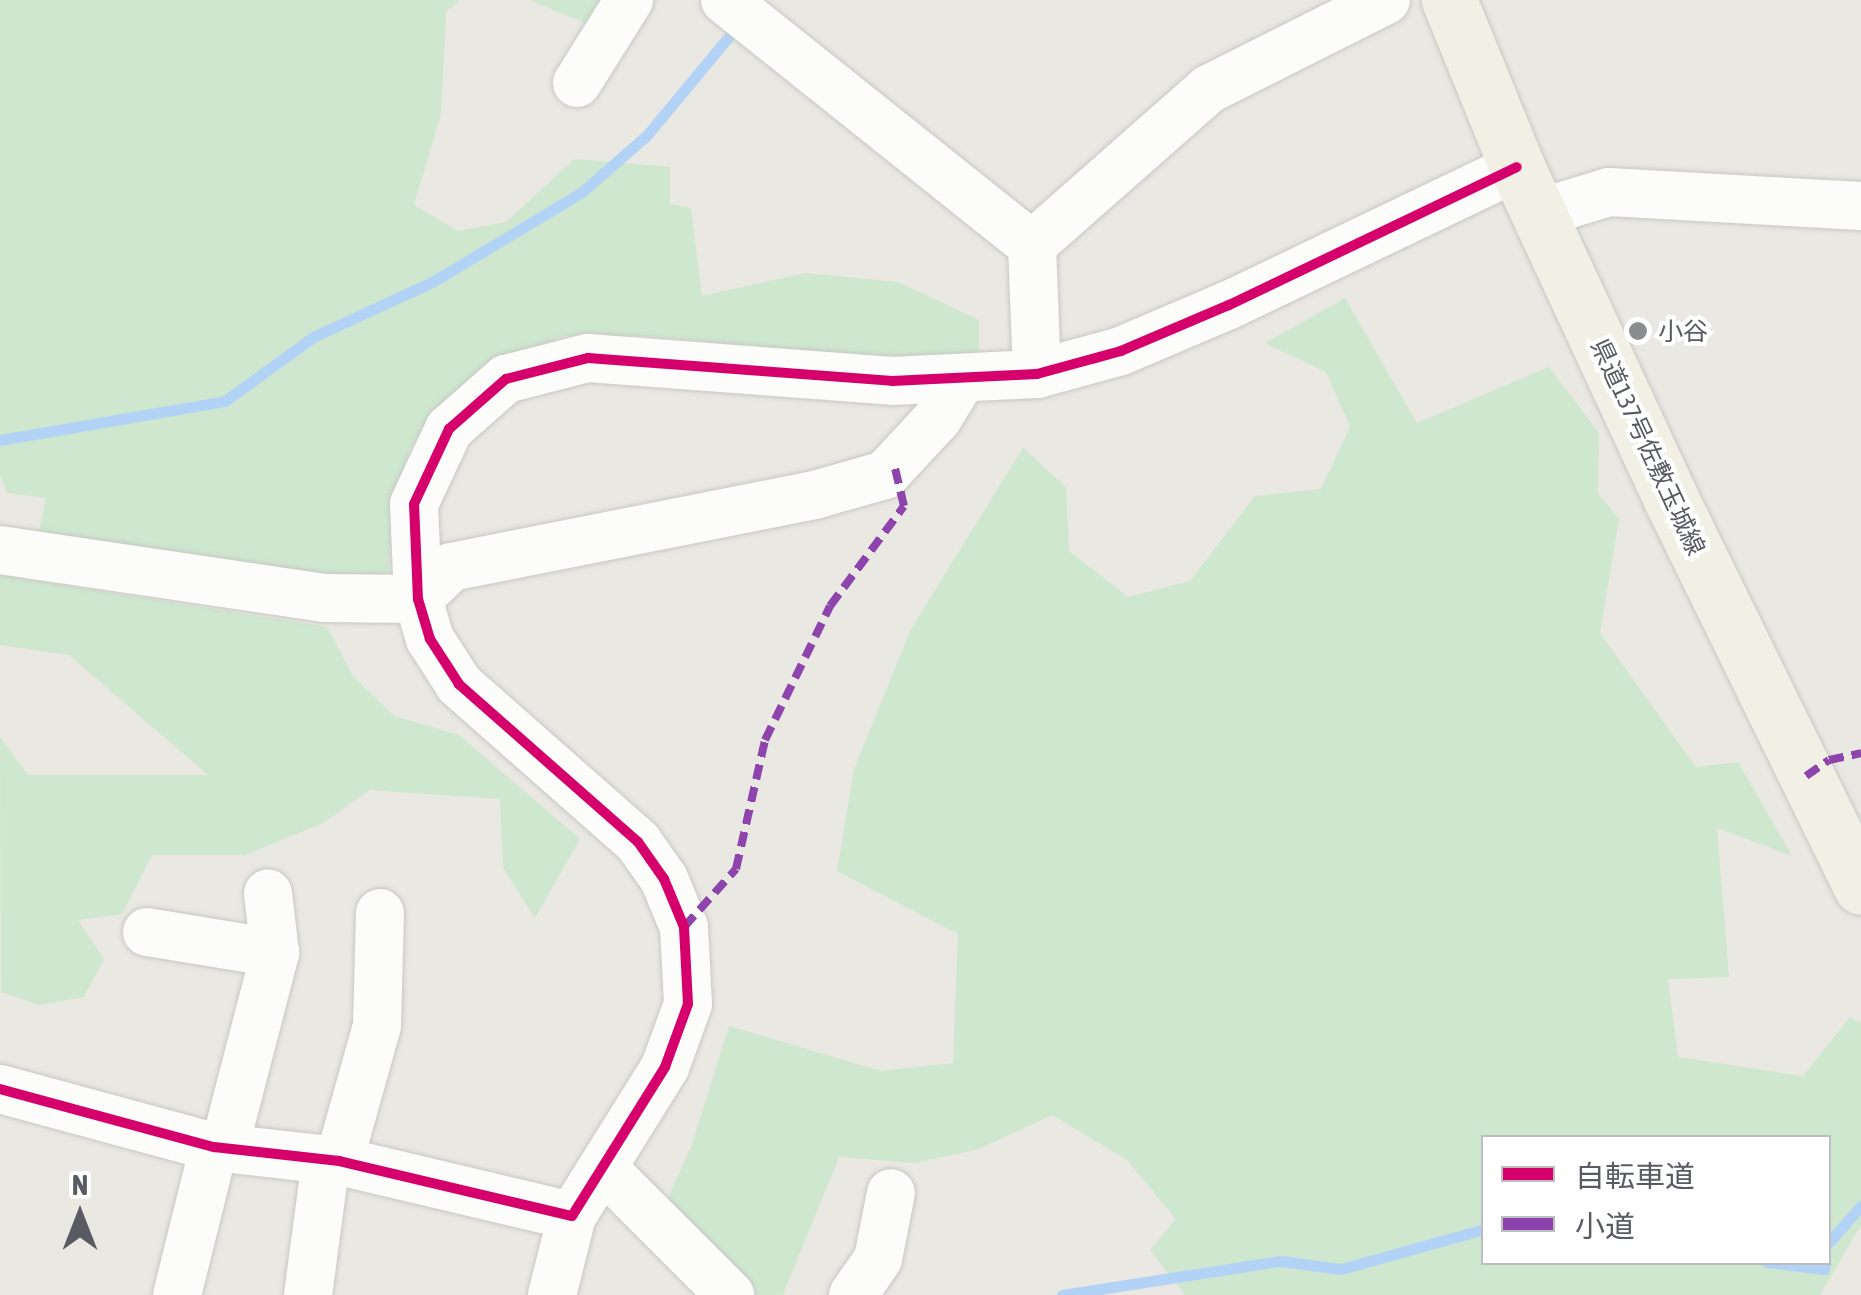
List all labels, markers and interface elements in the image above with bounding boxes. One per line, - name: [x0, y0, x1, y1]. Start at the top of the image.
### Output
- place label: 小谷: [1658, 316, 1708, 346]
- marker: 小谷: [1627, 320, 1649, 342]
- street label: 県道137号佐敷玉城線: [1585, 334, 1711, 560]
- legend: [1481, 1135, 1831, 1265]
- text: 自転車道: [1575, 1159, 1695, 1193]
- north arrow: [30, 1165, 130, 1265]
- text: N: [72, 1169, 88, 1201]
- text: 小道: [1575, 1209, 1635, 1243]

